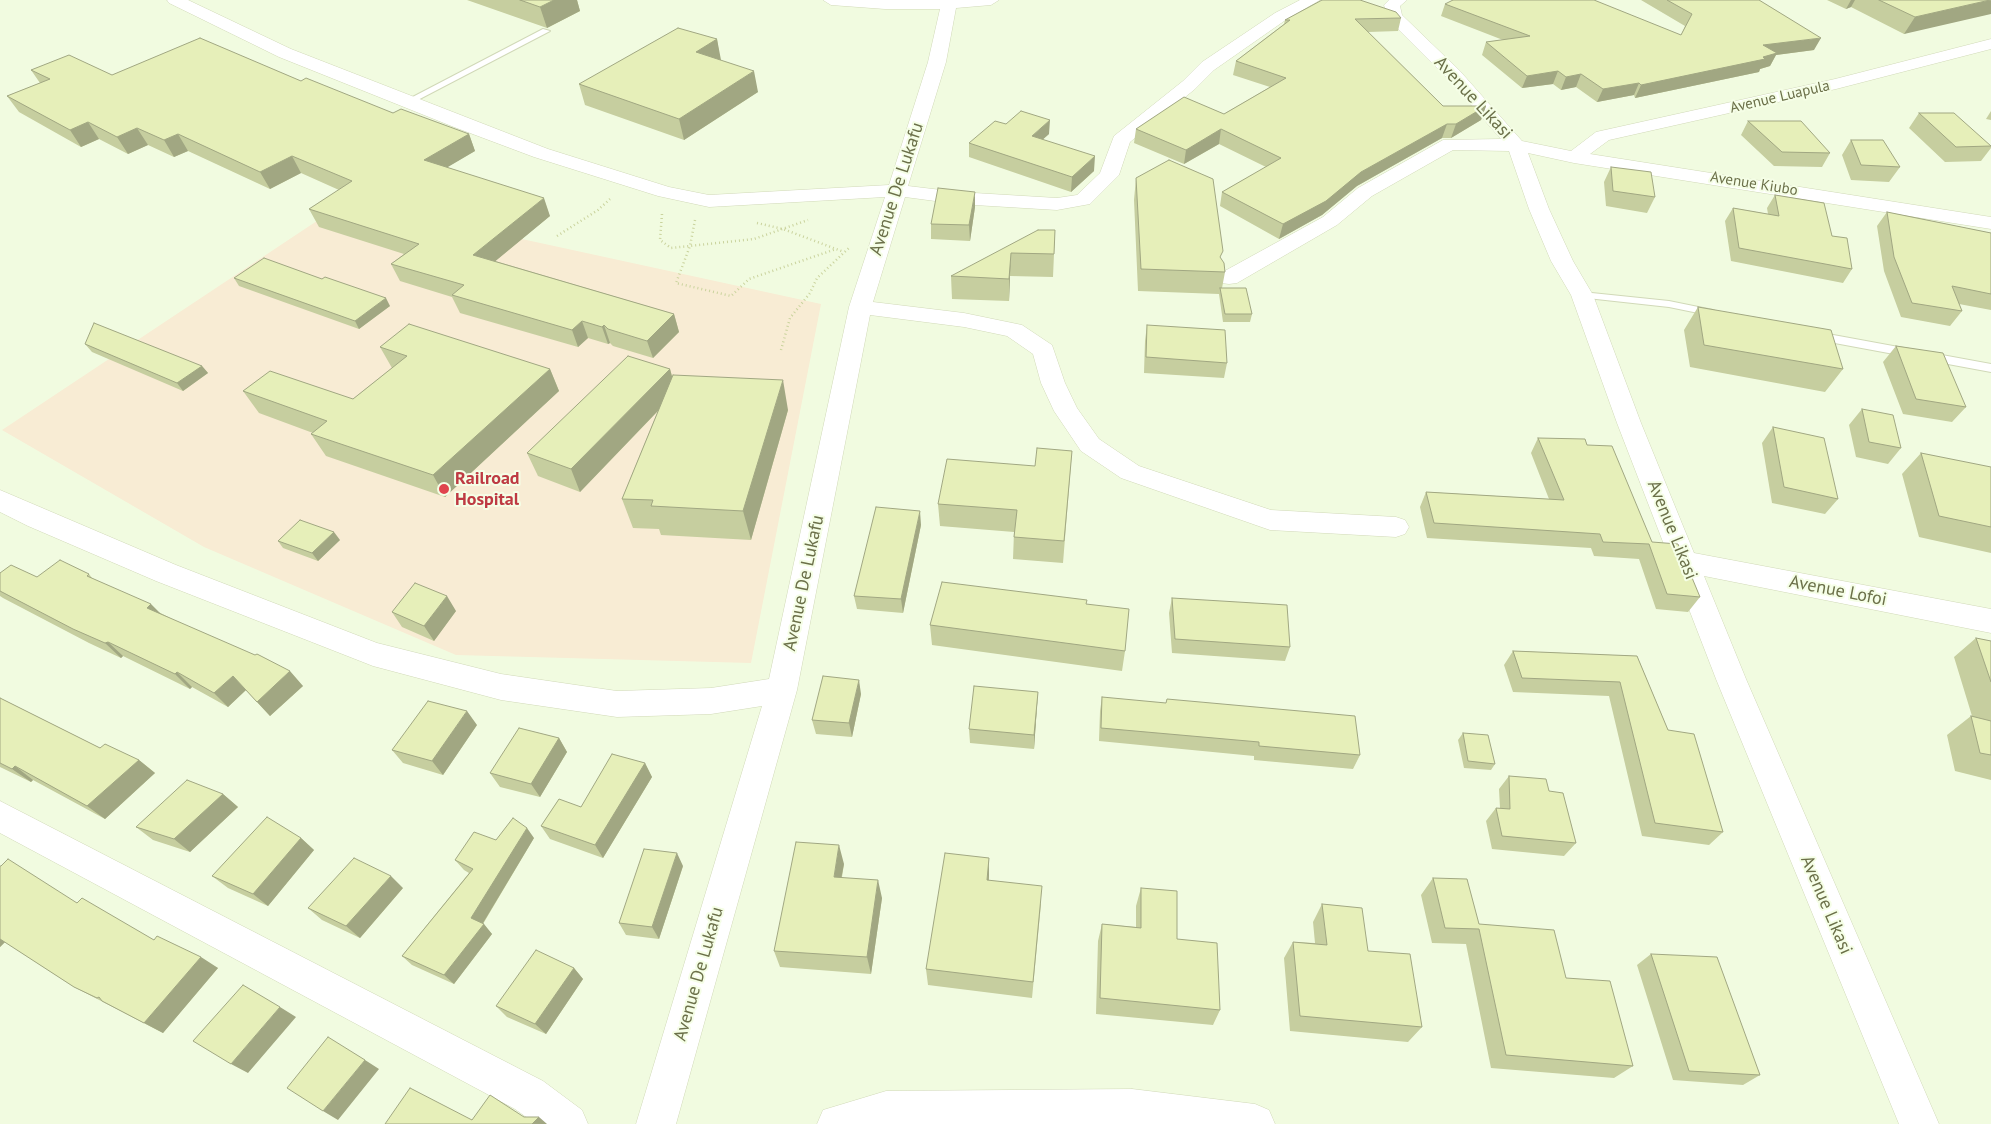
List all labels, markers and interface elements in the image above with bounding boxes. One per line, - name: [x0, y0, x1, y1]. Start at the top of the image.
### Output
- street label: Avenue Likasi: [1429, 52, 1517, 144]
- street label: Avenue Luapula: [1728, 77, 1832, 117]
- street label: Avenue De Lukafu: [865, 120, 929, 258]
- street label: Avenue Kiubo: [1709, 168, 1799, 200]
- place label: Railroad Hospital: [455, 468, 520, 510]
- street label: Avenue Likasi: [1642, 477, 1702, 583]
- marker: Railroad Hospital: [437, 482, 451, 496]
- street label: Avenue De Lukafu: [779, 513, 829, 653]
- street label: Avenue Lofoi: [1787, 571, 1889, 611]
- street label: Avenue Likasi: [1796, 852, 1856, 958]
- street label: Avenue De Lukafu: [670, 905, 728, 1043]

